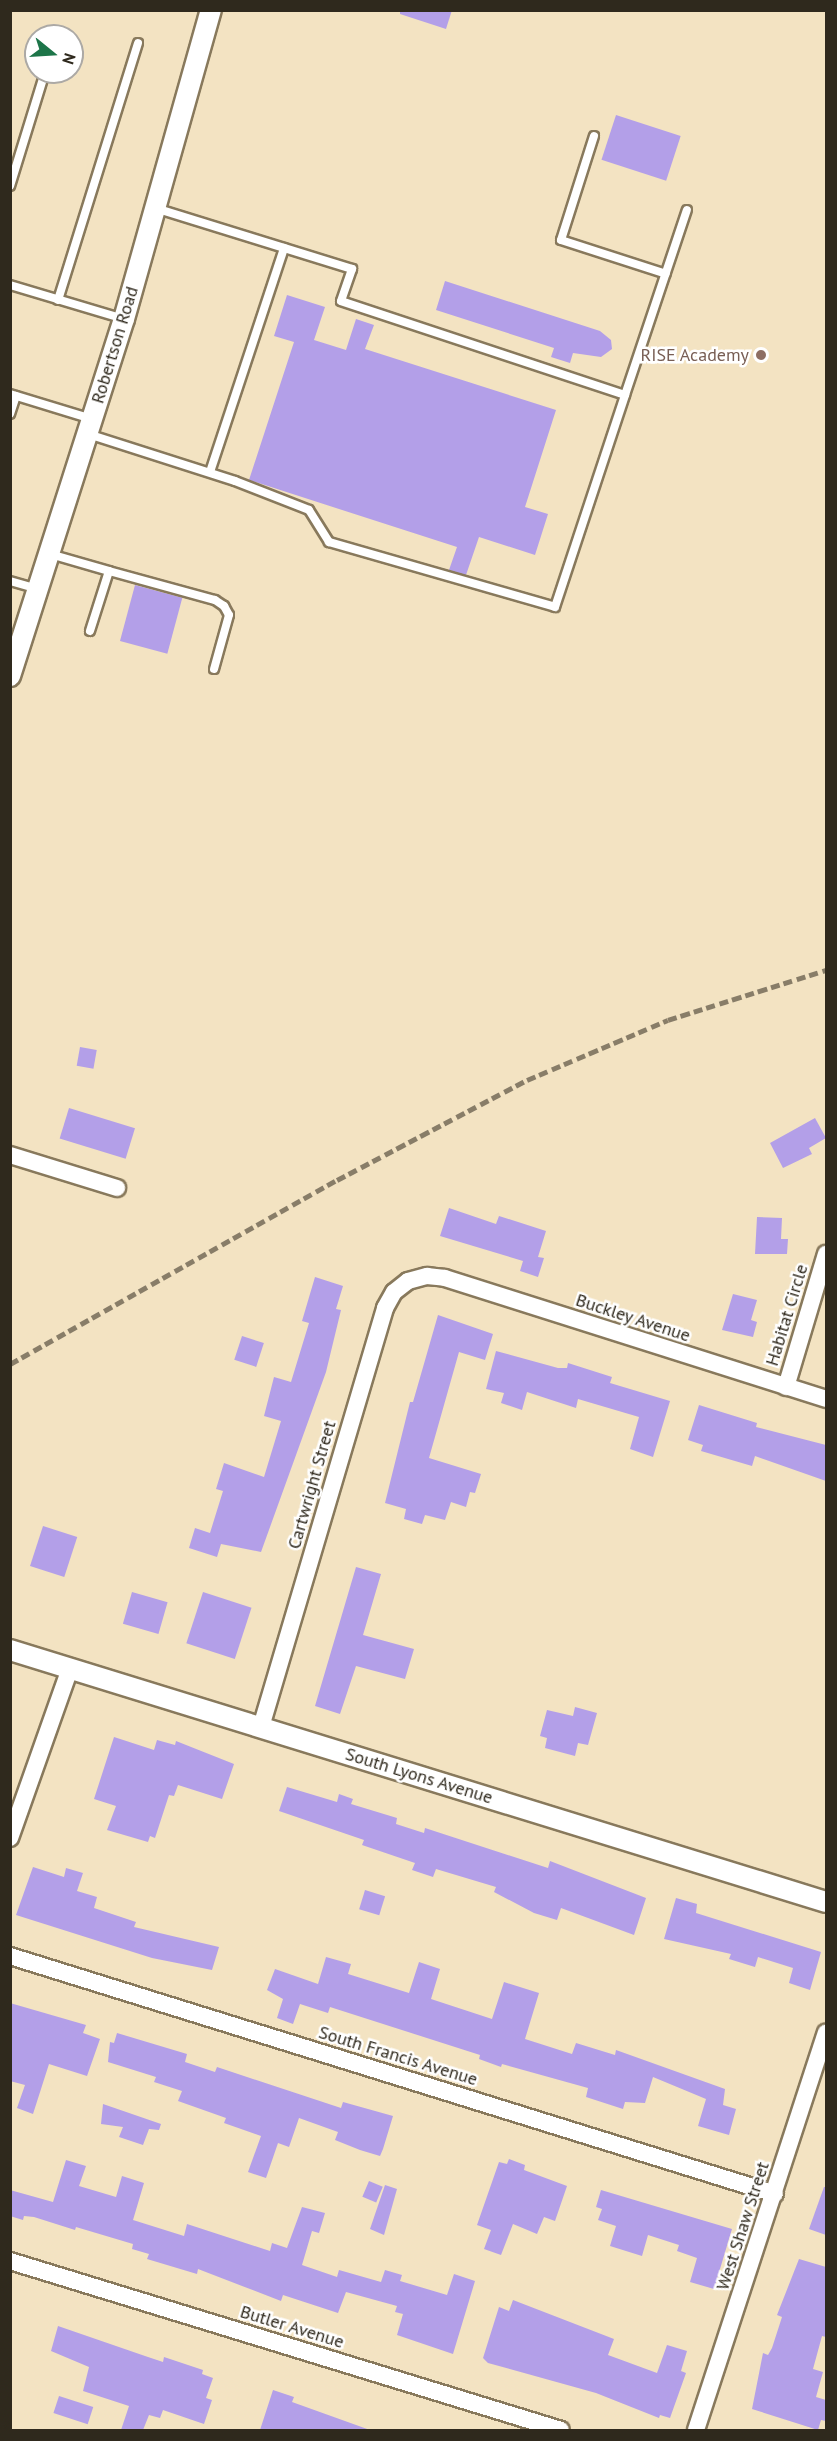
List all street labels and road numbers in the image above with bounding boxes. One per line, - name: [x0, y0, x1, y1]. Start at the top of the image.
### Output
- street label: Robertson Road: [87, 284, 143, 406]
- street label: Habitat Circle: [761, 1262, 813, 1368]
- street label: Buckley Avenue: [572, 1289, 694, 1347]
- street label: Cartwright Street: [283, 1418, 341, 1552]
- street label: South Lyons Avenue: [342, 1743, 496, 1809]
- street label: South Francis Avenue: [316, 2021, 480, 2091]
- street label: West Shaw Street: [712, 2159, 774, 2293]
- street label: Butler Avenue: [237, 2301, 347, 2353]

